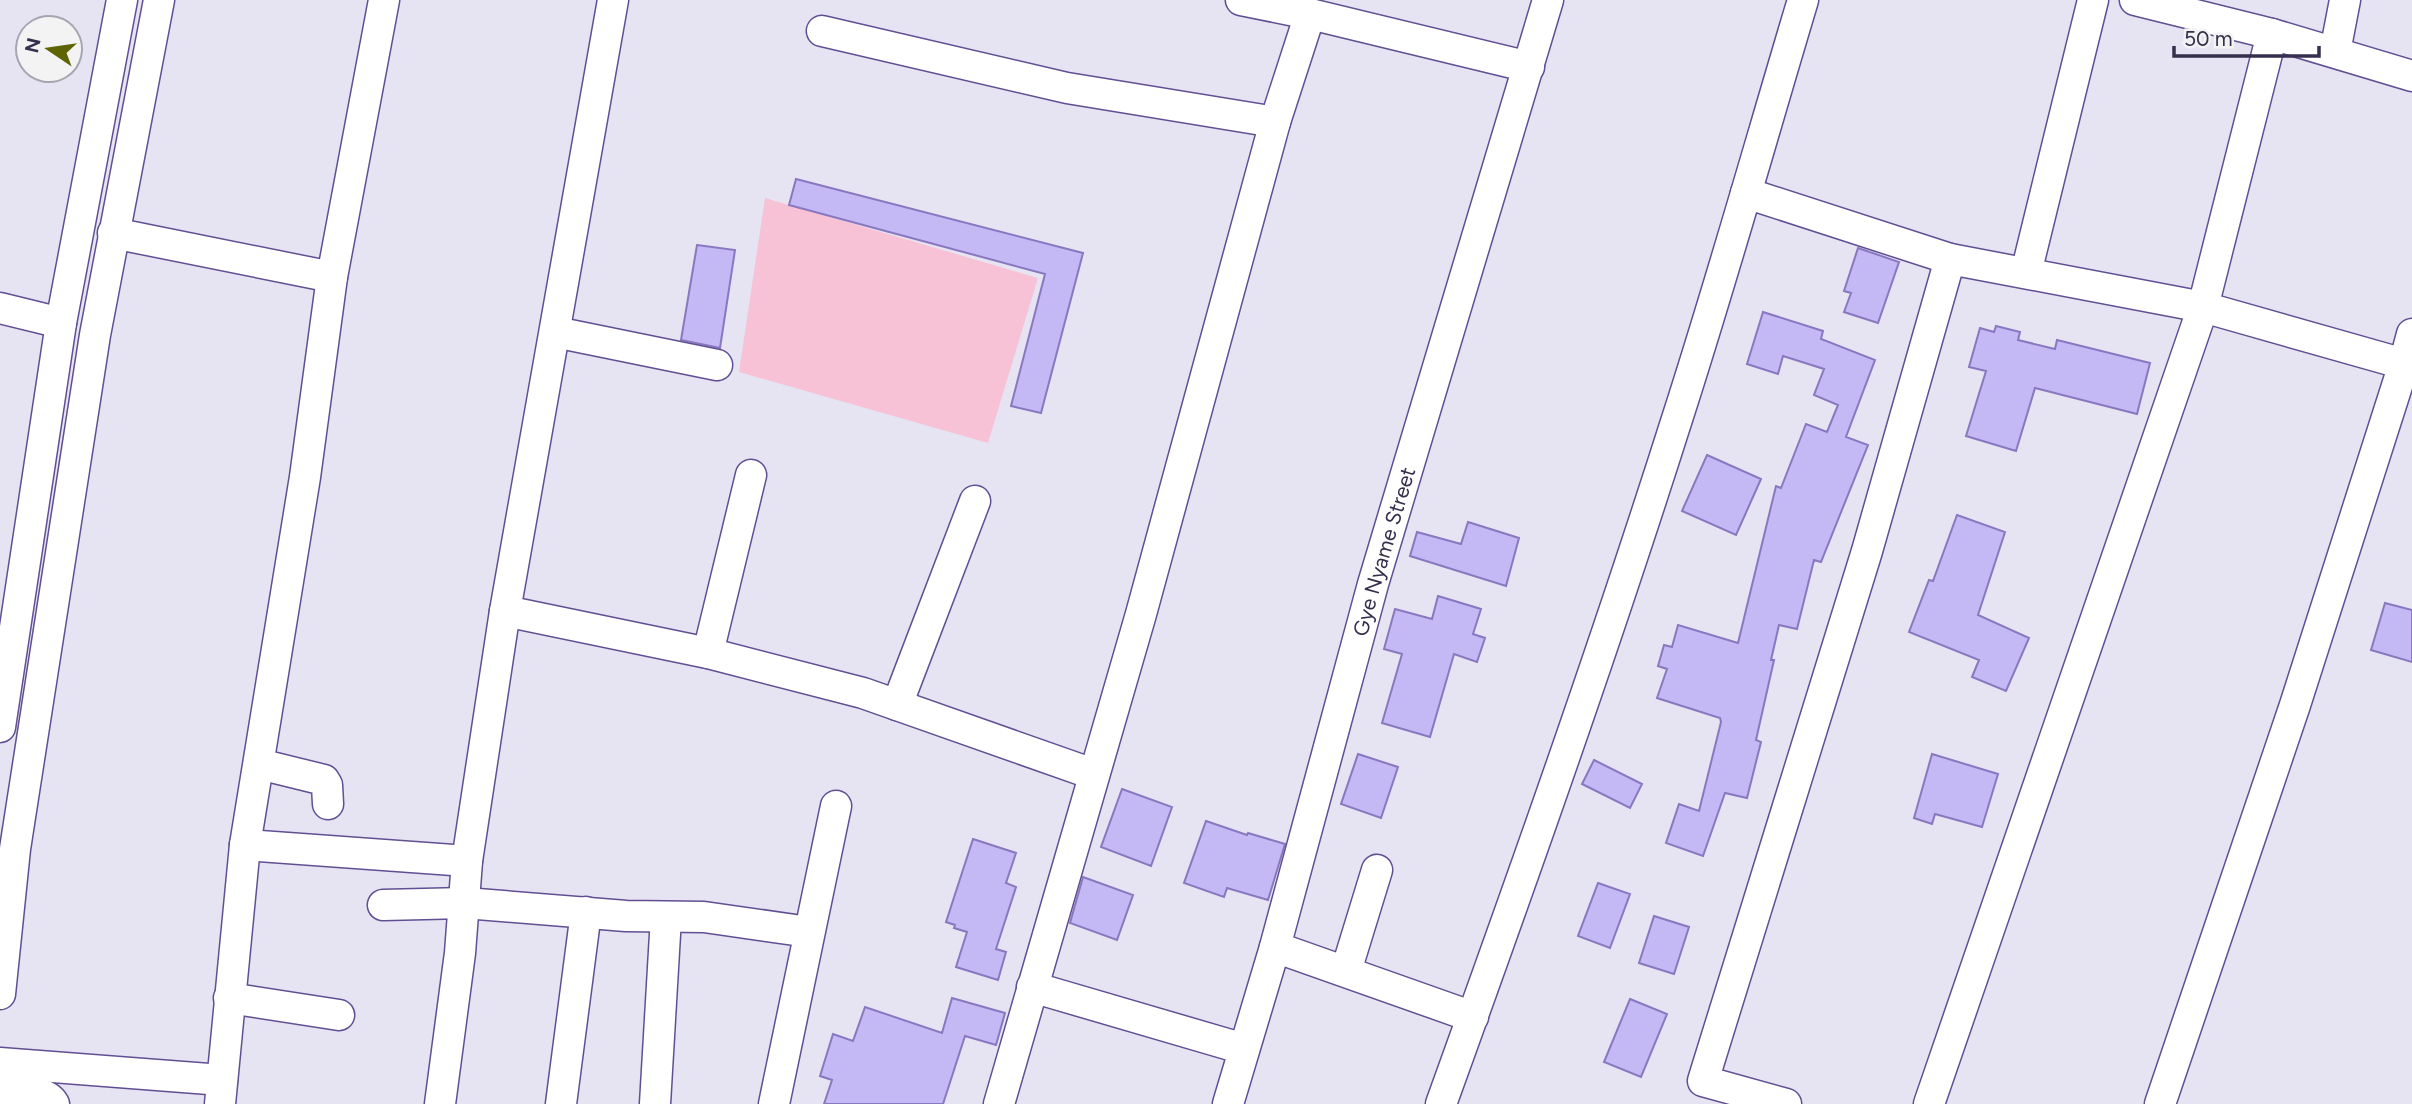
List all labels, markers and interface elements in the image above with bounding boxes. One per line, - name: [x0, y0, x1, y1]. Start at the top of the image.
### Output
- north arrow: [14, 14, 84, 84]
- scale bar: [2174, 14, 2319, 58]
- text: 50 m: [2184, 26, 2233, 51]
- text: N: [20, 36, 46, 55]
- street label: Gye Nyame Street: [1347, 464, 1420, 639]

